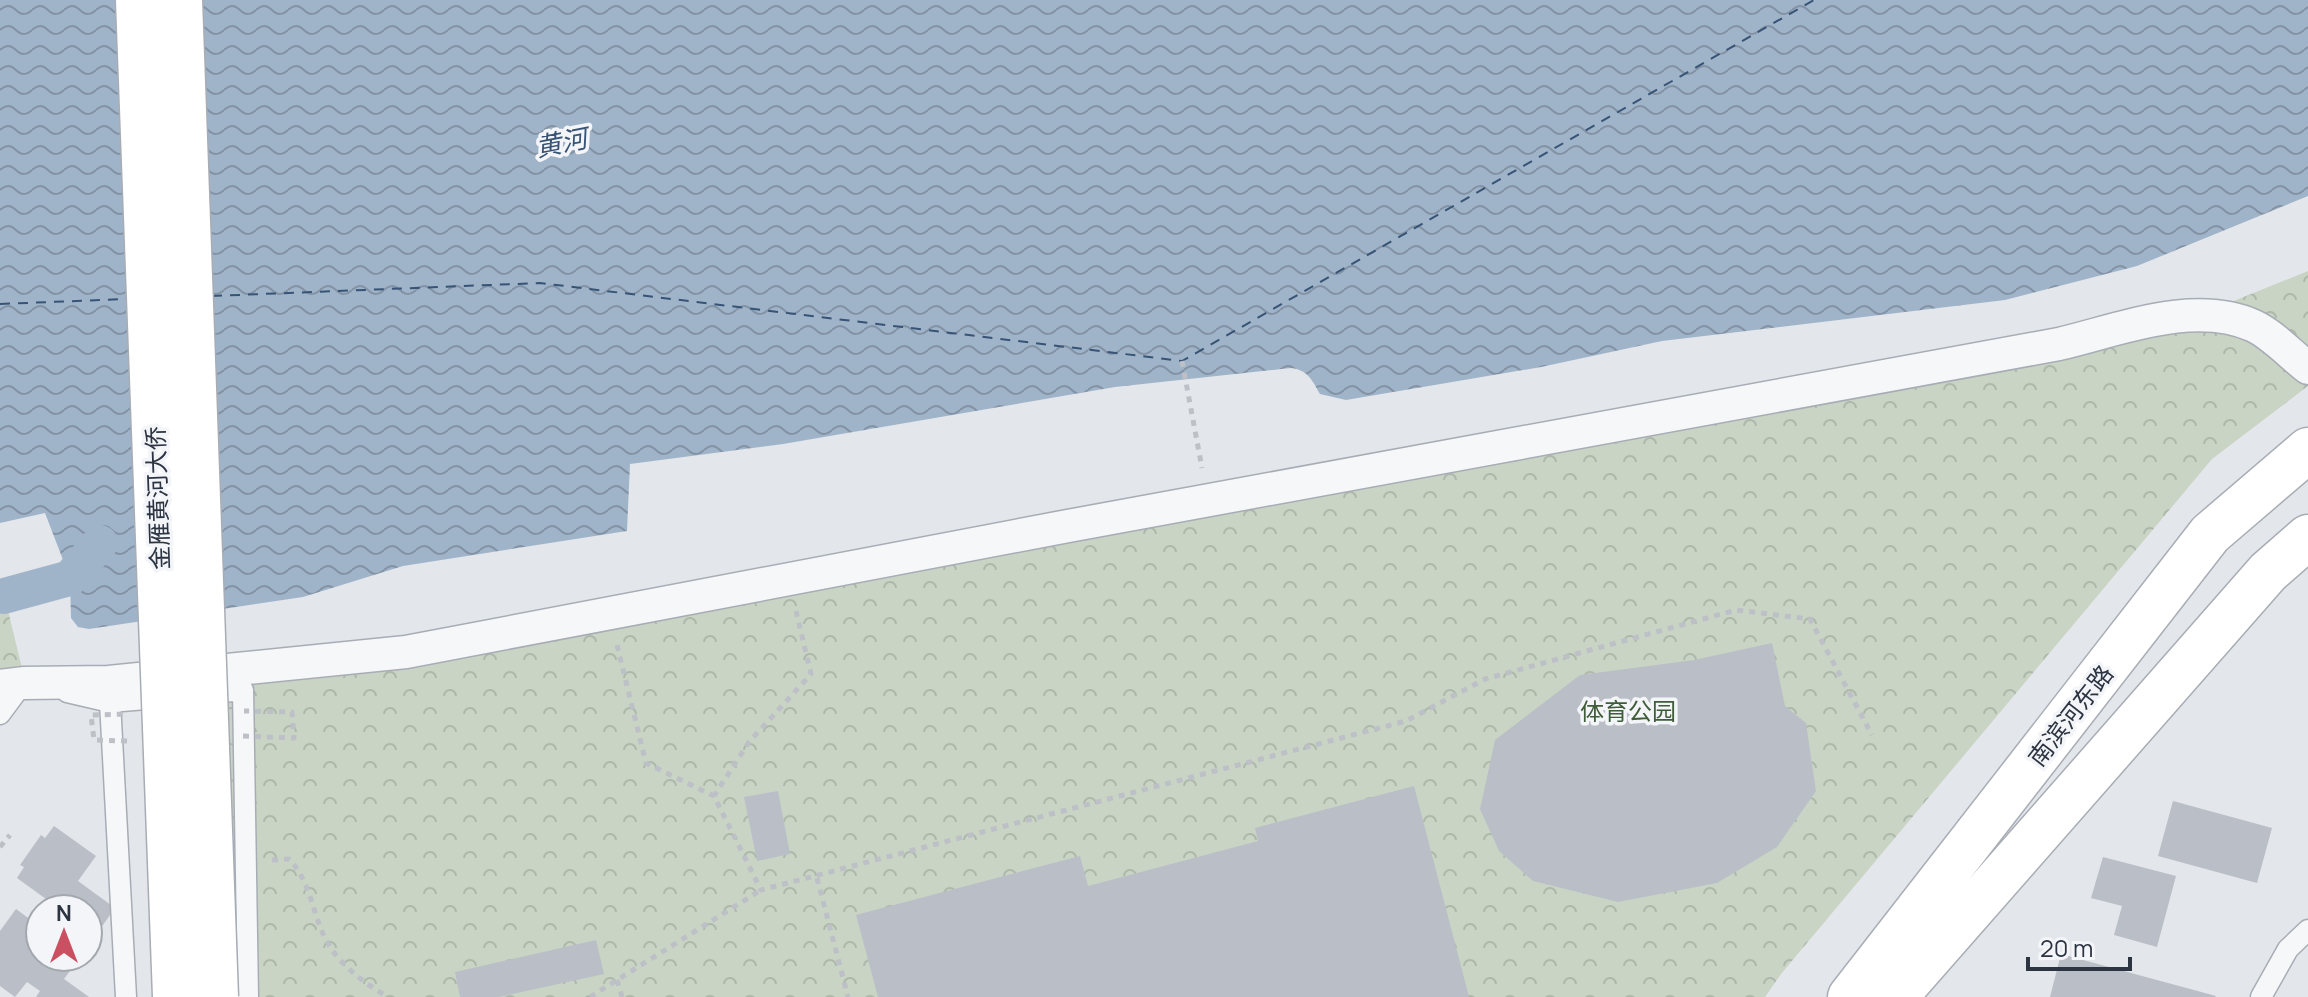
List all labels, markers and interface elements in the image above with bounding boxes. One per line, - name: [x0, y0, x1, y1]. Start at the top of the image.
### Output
- water label: 黄河: [532, 118, 595, 165]
- street label: 金雁黄河大侨: [138, 425, 176, 571]
- street label: 南滨河东路: [2020, 658, 2120, 772]
- park label: 体育公园: [1580, 694, 1676, 727]
- north arrow: [24, 893, 104, 973]
- text: N: [56, 898, 72, 928]
- scale bar: [2028, 921, 2130, 971]
- text: 20 m: [2040, 931, 2093, 964]

